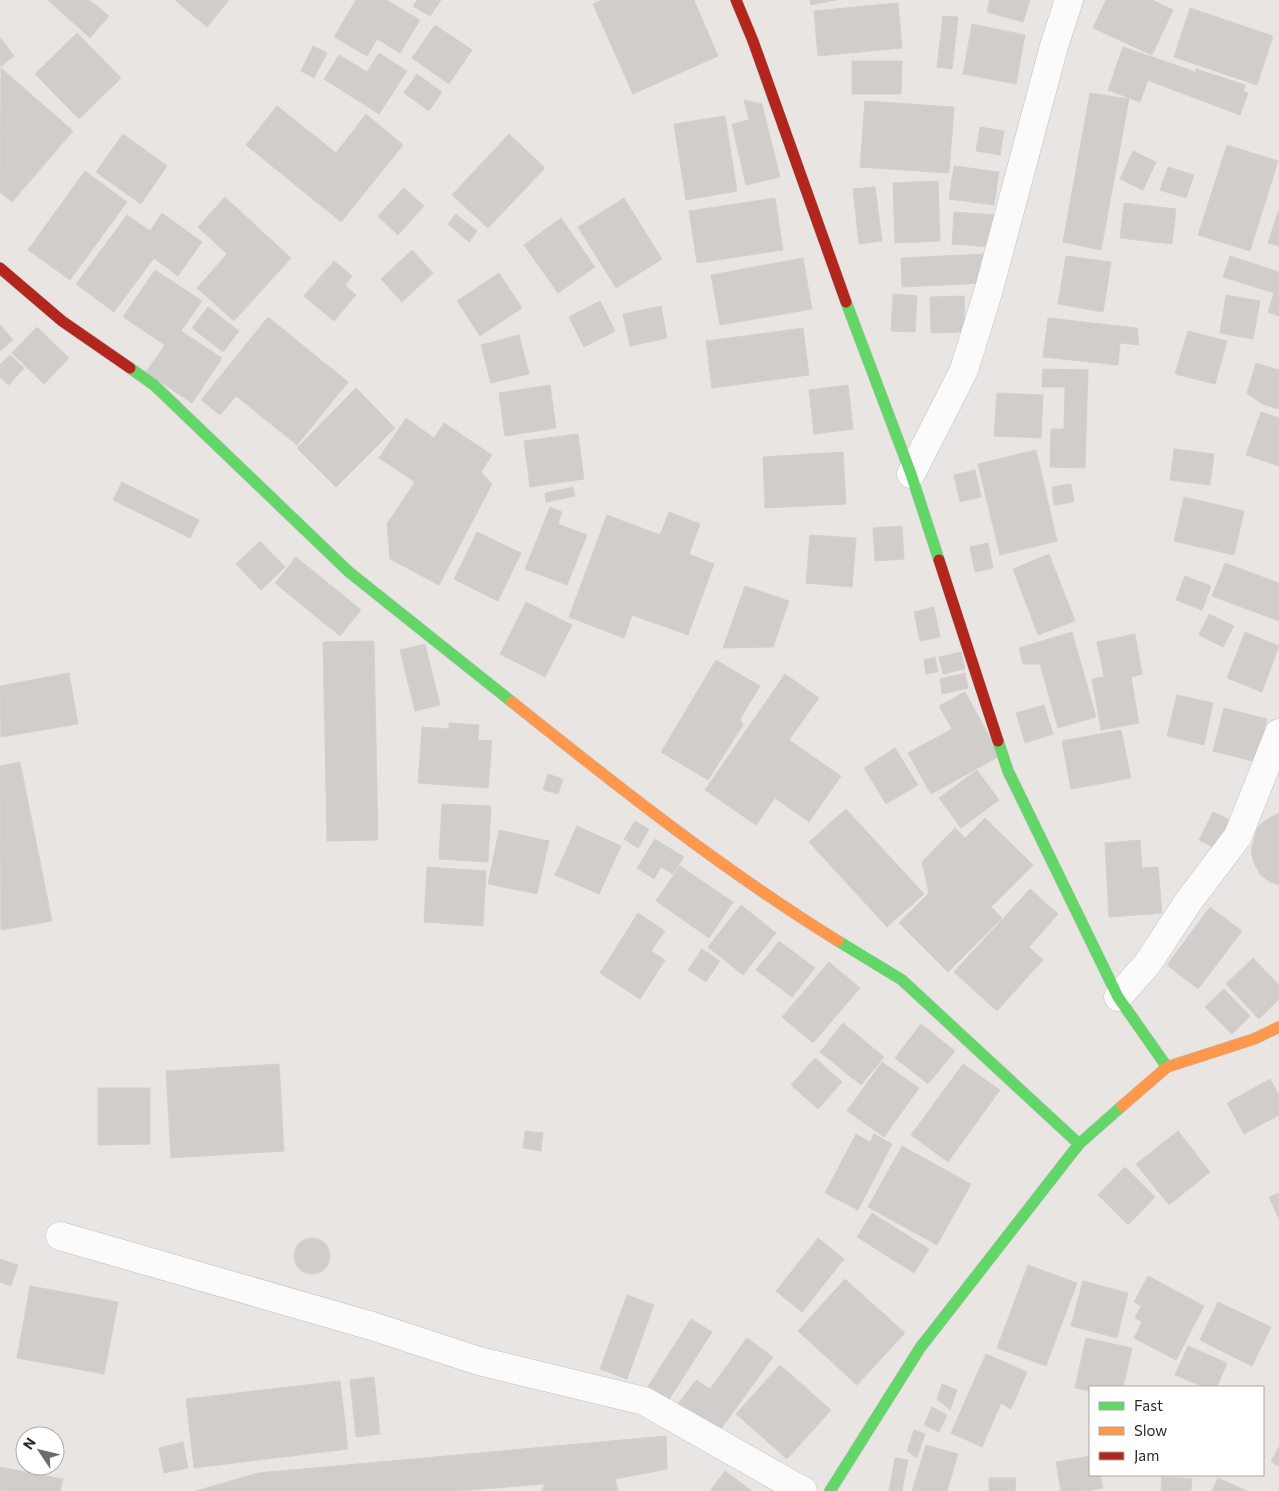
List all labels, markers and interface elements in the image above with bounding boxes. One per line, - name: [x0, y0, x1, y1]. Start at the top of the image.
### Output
- legend: [1089, 1386, 1264, 1476]
- text: Fast: [1134, 1396, 1163, 1414]
- text: Slow: [1134, 1421, 1167, 1439]
- north arrow: [15, 1426, 65, 1476]
- text: N: [19, 1434, 39, 1452]
- text: Jam: [1134, 1446, 1159, 1464]

